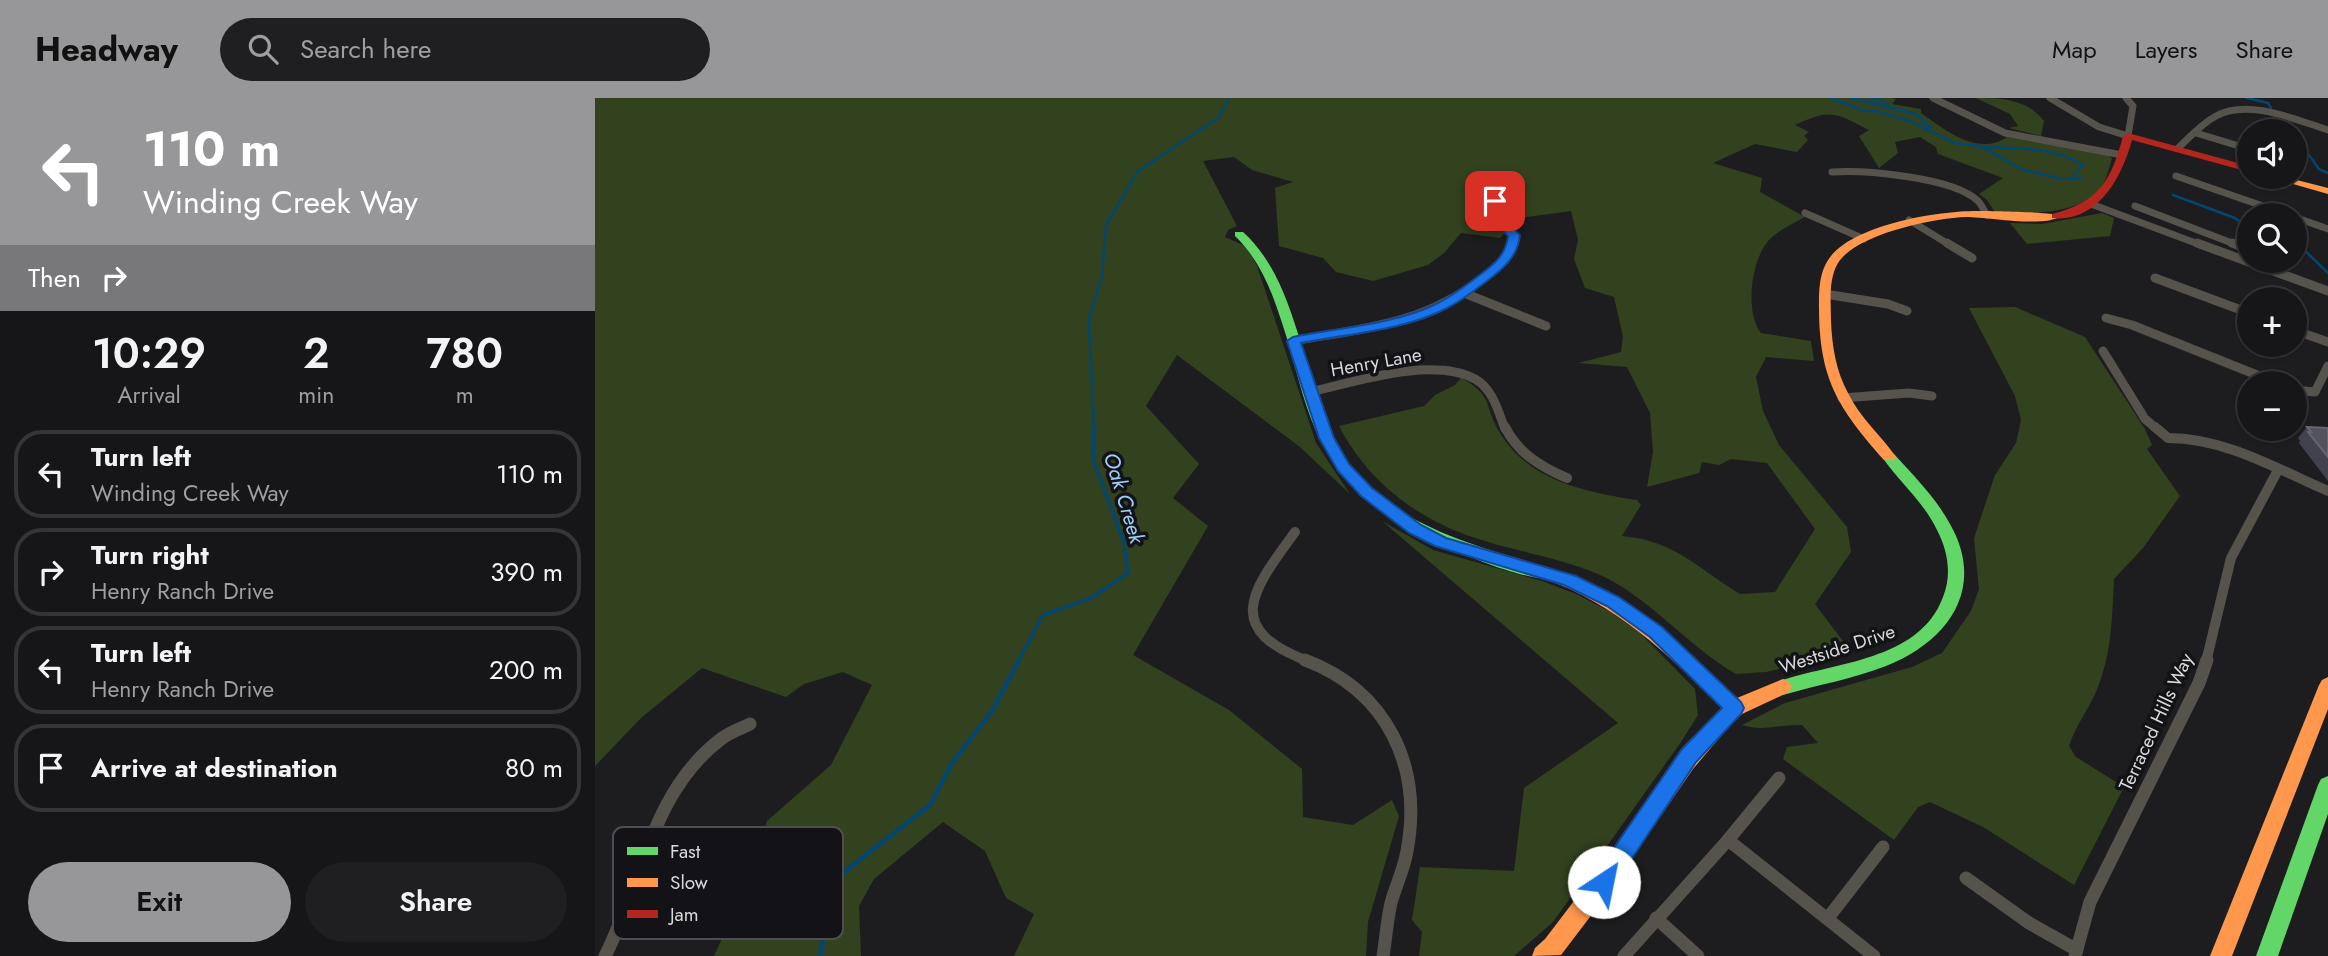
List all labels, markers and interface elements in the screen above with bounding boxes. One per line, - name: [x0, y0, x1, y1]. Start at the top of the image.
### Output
- search box: [220, 18, 710, 81]
- text: Headway: [35, 26, 178, 73]
- icon: search: [244, 30, 282, 68]
- text: Search here: [300, 30, 431, 68]
- text: Map: [2052, 32, 2097, 67]
- text: Layers: [2135, 32, 2197, 67]
- text: Share: [2235, 32, 2293, 67]
- text: 110 m: [143, 114, 280, 184]
- map controls: [2237, 119, 2307, 441]
- button: sound: [2237, 119, 2307, 189]
- icon: left: [28, 126, 119, 217]
- pin: [1465, 171, 1525, 231]
- text: Winding Creek Way: [143, 179, 418, 225]
- icon: arrive: [1476, 182, 1514, 220]
- button: search: [2237, 203, 2307, 273]
- text: Then: [28, 259, 81, 297]
- icon: right: [95, 259, 133, 297]
- button: +: [2237, 287, 2307, 357]
- text: 10:29: [92, 323, 206, 384]
- text: 2: [303, 323, 329, 384]
- text: 780: [426, 323, 503, 384]
- street label: Henry Lane: [1328, 341, 1424, 383]
- button: −: [2237, 371, 2307, 441]
- text: Arrival: [117, 378, 181, 412]
- text: min: [298, 378, 334, 412]
- text: m: [456, 378, 474, 412]
- text: Turn left: [91, 438, 191, 476]
- water label: Oak Creek: [1096, 449, 1152, 548]
- icon: left: [32, 455, 70, 493]
- text: 110 m: [496, 455, 563, 493]
- text: Winding Creek Way: [91, 476, 289, 510]
- text: Turn right: [91, 536, 209, 574]
- icon: right: [32, 553, 70, 591]
- text: 390 m: [490, 553, 563, 591]
- text: Henry Ranch Drive: [91, 574, 274, 608]
- street label: Westside Drive: [1776, 617, 1899, 680]
- text: Turn left: [91, 634, 191, 672]
- street label: Terraced Hills Way: [2112, 648, 2200, 795]
- icon: left: [32, 651, 70, 689]
- text: 200 m: [489, 651, 563, 689]
- text: Henry Ranch Drive: [91, 672, 274, 706]
- icon: arrive: [32, 749, 70, 787]
- text: Arrive at destination: [91, 749, 338, 787]
- text: 80 m: [505, 749, 563, 787]
- legend: [613, 827, 843, 939]
- text: Fast: [670, 838, 701, 865]
- position arrow: [1567, 845, 1641, 919]
- button: Exit: [28, 862, 291, 942]
- button: Share: [305, 862, 567, 942]
- text: Slow: [670, 869, 708, 896]
- text: Jam: [667, 901, 699, 928]

